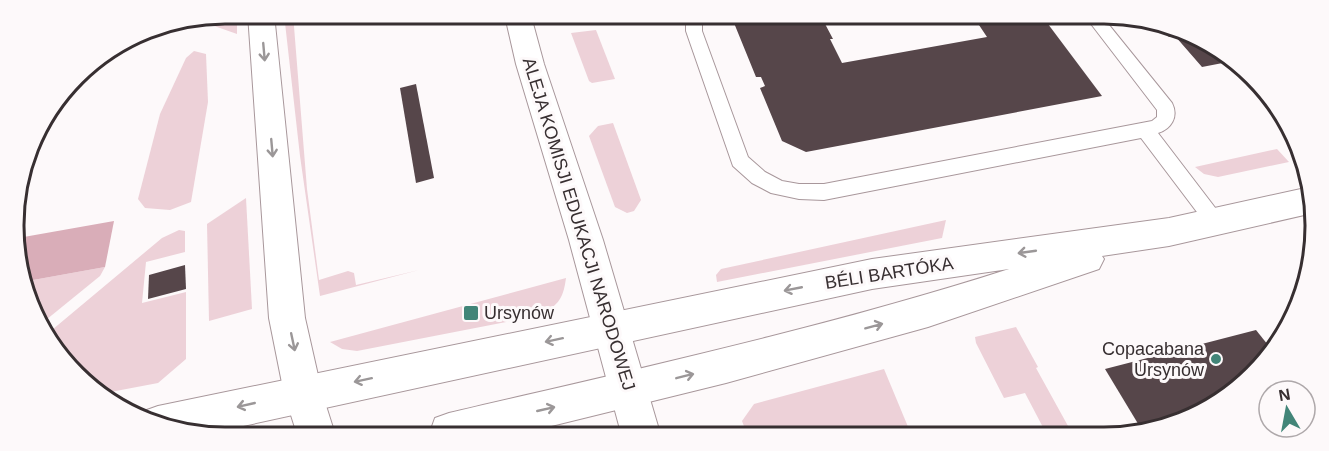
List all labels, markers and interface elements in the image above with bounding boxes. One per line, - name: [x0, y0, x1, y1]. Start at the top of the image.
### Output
- one-way arrow: [259, 41, 270, 61]
- street label: ALEJA KOMISJI EDUKACJI NARODOWEJ: [519, 55, 639, 393]
- one-way arrow: [267, 138, 278, 158]
- one-way arrow: [1018, 247, 1038, 258]
- street label: BÉLI BARTÓKA: [823, 252, 955, 293]
- one-way arrow: [784, 284, 804, 295]
- place label: Ursynów: [484, 303, 555, 323]
- marker: Ursynów: [462, 304, 480, 322]
- one-way arrow: [864, 320, 883, 331]
- one-way arrow: [287, 332, 299, 351]
- one-way arrow: [544, 334, 563, 346]
- place label: Copacabana Ursynów: [1102, 339, 1205, 380]
- marker: Copacabana Ursynów: [1209, 352, 1223, 366]
- one-way arrow: [675, 369, 694, 381]
- one-way arrow: [354, 375, 373, 386]
- north arrow: [1257, 379, 1317, 439]
- text: N: [1277, 385, 1292, 404]
- one-way arrow: [237, 400, 256, 412]
- one-way arrow: [537, 402, 556, 414]

